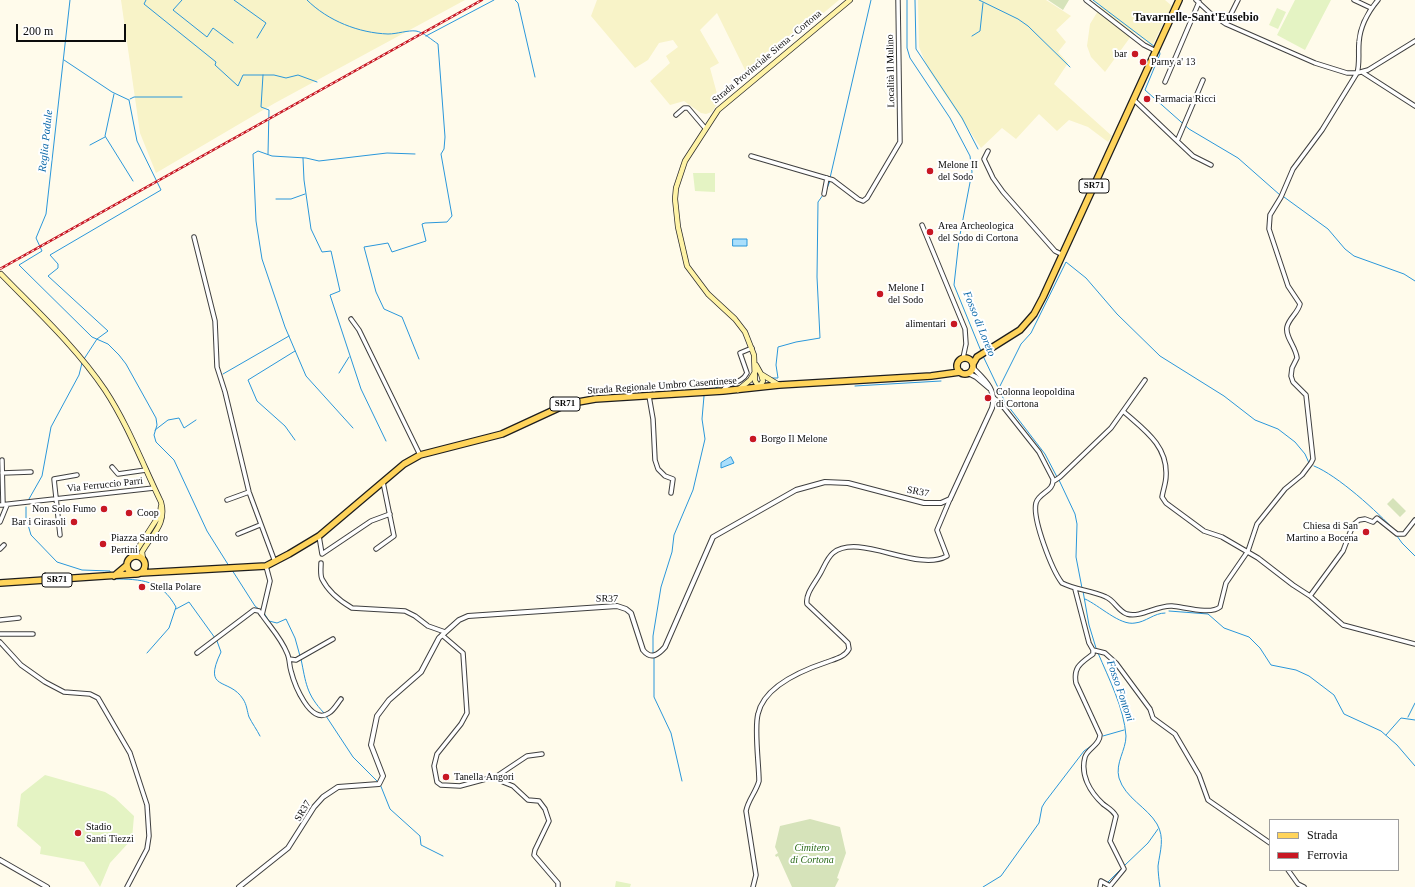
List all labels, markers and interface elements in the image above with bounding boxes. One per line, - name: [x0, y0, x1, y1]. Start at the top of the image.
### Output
- street label: Strada Provinciale Siena - Cortona: [710, 8, 824, 106]
- district label: Tavarnelle-Sant'Eusebio: [1133, 11, 1259, 25]
- scale bar: [18, 16, 128, 42]
- text: 200 m: [23, 24, 53, 38]
- street label: Località Il Mulino: [884, 34, 898, 108]
- place label: bar: [1114, 48, 1127, 60]
- marker: bar: [1130, 49, 1140, 59]
- place label: Parny a' 13: [1151, 56, 1196, 68]
- marker: Parny a' 13: [1138, 57, 1148, 67]
- place label: Farmacia Ricci: [1155, 93, 1216, 105]
- marker: Farmacia Ricci: [1142, 94, 1152, 104]
- water label: Reglia Padule: [36, 109, 56, 173]
- place label: Melone II del Sodo: [938, 159, 978, 182]
- marker: Melone II del Sodo: [925, 166, 935, 176]
- road number: SR71: [1079, 179, 1109, 193]
- place label: Area Archeologica del Sodo di Cortona: [938, 220, 1018, 244]
- marker: Area Archeologica del Sodo di Cortona: [925, 227, 935, 237]
- place label: Melone I del Sodo: [888, 282, 924, 306]
- marker: Melone I del Sodo: [875, 289, 885, 299]
- water label: Fosso di Loreto: [960, 289, 998, 359]
- place label: alimentari: [905, 318, 946, 330]
- marker: alimentari: [949, 319, 959, 329]
- street label: Strada Regionale Umbro Casentinese: [587, 375, 737, 397]
- place label: Colonna leopoldina di Cortona: [996, 386, 1075, 410]
- marker: Colonna leopoldina di Cortona: [983, 393, 993, 403]
- road number: SR71: [550, 397, 580, 411]
- place label: Borgo Il Melone: [761, 433, 827, 445]
- marker: Borgo Il Melone: [748, 434, 758, 444]
- street label: Via Ferruccio Parri: [66, 475, 144, 495]
- street label: SR37: [906, 484, 930, 500]
- place label: Non Solo Fumo: [32, 503, 96, 515]
- marker: Non Solo Fumo: [99, 504, 109, 514]
- place label: Coop: [137, 507, 159, 519]
- marker: Coop: [124, 508, 134, 518]
- place label: Bar i Girasoli: [12, 516, 66, 528]
- marker: Bar i Girasoli: [69, 517, 79, 527]
- place label: Chiesa di San Martino a Bocena: [1286, 520, 1358, 544]
- marker: Chiesa di San Martino a Bocena: [1361, 527, 1371, 537]
- place label: Piazza Sandro Pertini: [111, 532, 168, 556]
- marker: Piazza Sandro Pertini: [98, 539, 108, 549]
- road number: SR71: [42, 573, 72, 587]
- place label: Stella Polare: [150, 581, 201, 593]
- marker: Stella Polare: [137, 582, 147, 592]
- street label: SR37: [596, 593, 618, 605]
- water label: Fosso Fontoni: [1103, 659, 1137, 723]
- place label: Tanella Angori: [454, 771, 514, 783]
- marker: Tanella Angori: [441, 772, 451, 782]
- street label: SR37: [292, 798, 314, 824]
- legend: [1269, 819, 1399, 871]
- place label: Stadio Santi Tiezzi: [86, 821, 134, 844]
- marker: Stadio Santi Tiezzi: [73, 828, 83, 838]
- text: Strada: [1307, 828, 1338, 842]
- park label: Cimitero di Cortona: [790, 842, 834, 866]
- text: Ferrovia: [1307, 848, 1348, 862]

